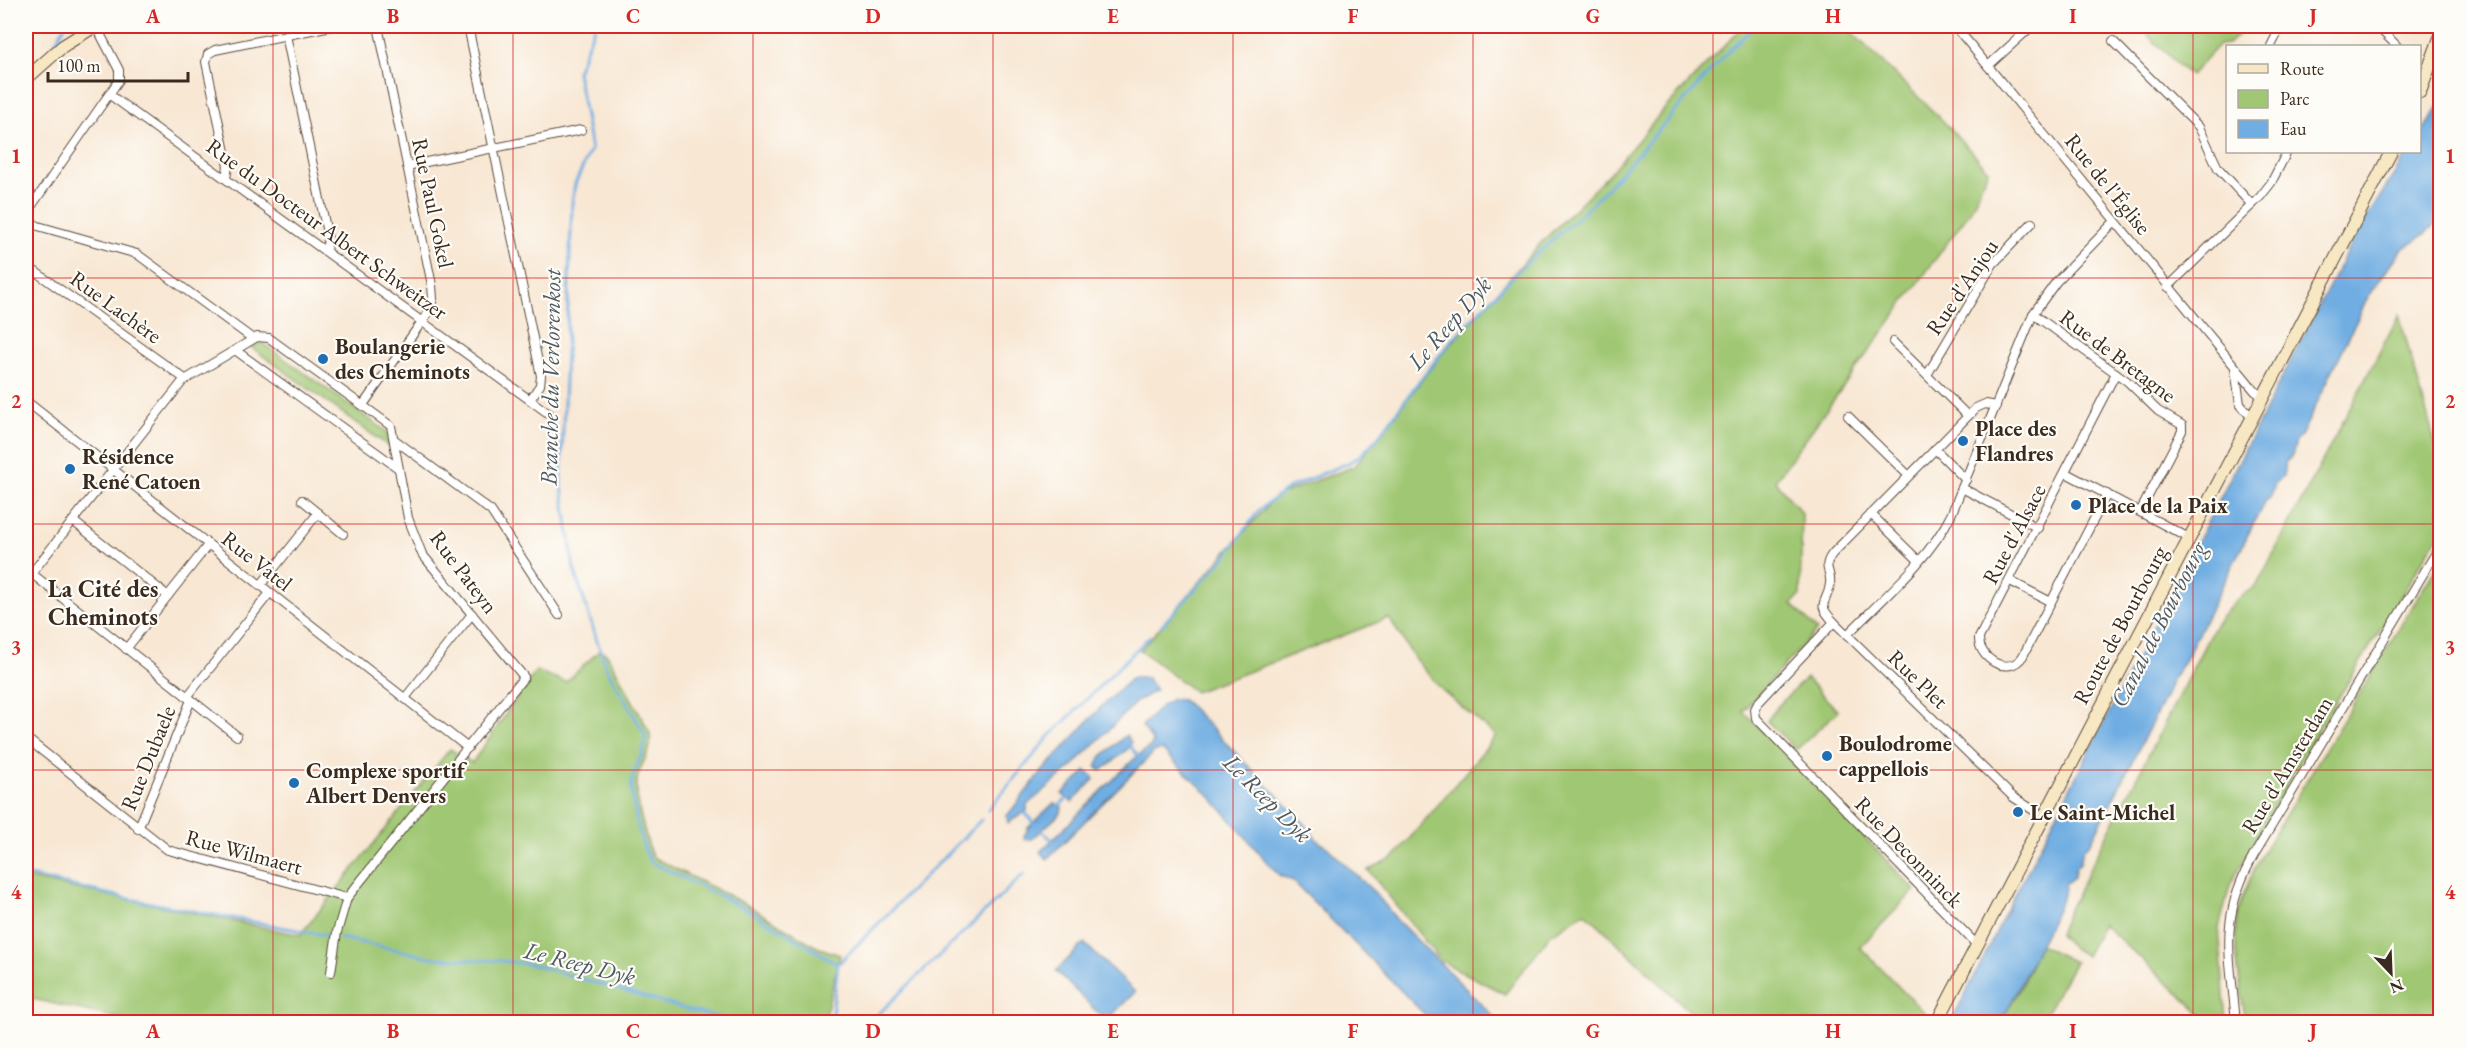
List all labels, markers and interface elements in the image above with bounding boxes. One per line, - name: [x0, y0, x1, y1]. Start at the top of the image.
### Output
- text: A: [145, 3, 161, 29]
- text: B: [387, 3, 399, 29]
- text: C: [626, 3, 640, 29]
- text: D: [865, 3, 881, 29]
- text: E: [1107, 3, 1119, 29]
- text: F: [1348, 3, 1359, 29]
- text: G: [1586, 3, 1600, 29]
- text: H: [1825, 3, 1841, 29]
- text: I: [2069, 3, 2077, 29]
- text: J: [2307, 3, 2317, 29]
- scale bar: [48, 45, 188, 83]
- legend: [2226, 45, 2421, 153]
- text: 100 m: [57, 54, 101, 77]
- text: Route: [2280, 57, 2324, 80]
- text: Parc: [2280, 87, 2310, 110]
- text: Eau: [2280, 117, 2307, 140]
- street label: Rue de l'Église: [2058, 127, 2158, 241]
- street label: Rue du Docteur Albert Schweitzer: [201, 132, 454, 327]
- street label: Rue Paul Gokel: [405, 135, 461, 271]
- text: 1: [11, 143, 21, 169]
- text: 1: [2445, 143, 2455, 169]
- street label: Rue d'Anjou: [1919, 233, 2005, 341]
- street label: Rue Lachère: [64, 264, 168, 350]
- water label: Branche du Verlorenkost: [533, 267, 567, 487]
- water label: Le Reep Dyk: [1399, 270, 1498, 377]
- street label: Rue de Bretagne: [2054, 303, 2182, 410]
- place label: Boulangerie des Cheminots: [335, 332, 470, 386]
- marker: Boulangerie des Cheminots: [316, 352, 330, 366]
- text: 2: [11, 388, 22, 414]
- text: 2: [2445, 388, 2456, 414]
- place label: Place des Flandres: [1975, 414, 2057, 468]
- marker: Place des Flandres: [1956, 434, 1970, 448]
- place label: Résidence René Catoen: [82, 442, 201, 496]
- marker: Résidence René Catoen: [63, 462, 77, 476]
- street label: Rue d'Alsace: [1976, 479, 2053, 589]
- place label: Place de la Paix: [2088, 491, 2228, 520]
- marker: Place de la Paix: [2069, 498, 2083, 512]
- street label: Rue Vatel: [216, 524, 298, 598]
- street label: Rue Pateyn: [423, 525, 505, 620]
- water label: Canal de Bourbourg: [2103, 535, 2214, 712]
- street label: Route de Bourbourg: [2066, 540, 2174, 709]
- district label: La Cité des Cheminots: [48, 573, 158, 632]
- text: 3: [11, 634, 21, 660]
- text: 3: [2445, 634, 2455, 660]
- street label: Rue Plet: [1882, 643, 1954, 715]
- street label: Rue d'Amsterdam: [2235, 691, 2339, 839]
- street label: Rue Dubaele: [114, 701, 182, 815]
- place label: Boulodrome cappellois: [1839, 729, 1952, 783]
- water label: Le Reep Dyk: [1216, 746, 1319, 849]
- marker: Boulodrome cappellois: [1820, 749, 1834, 763]
- place label: Complexe sportif Albert Denvers: [305, 756, 468, 810]
- marker: Complexe sportif Albert Denvers: [287, 776, 301, 790]
- street label: Rue Deconninck: [1849, 790, 1970, 914]
- place label: Le Saint-Michel: [2030, 798, 2175, 827]
- marker: Le Saint-Michel: [2011, 805, 2025, 819]
- street label: Rue Wilmaert: [183, 823, 305, 881]
- text: 4: [11, 879, 22, 905]
- text: 4: [2445, 879, 2456, 905]
- water label: Le Reep Dyk: [520, 934, 639, 992]
- north arrow: [2361, 943, 2421, 1003]
- text: N: [2387, 974, 2407, 999]
- text: A: [145, 1018, 161, 1044]
- text: B: [387, 1018, 399, 1044]
- text: C: [626, 1018, 640, 1044]
- text: D: [865, 1018, 881, 1044]
- text: E: [1107, 1018, 1119, 1044]
- text: F: [1348, 1018, 1359, 1044]
- text: G: [1586, 1018, 1600, 1044]
- text: H: [1825, 1018, 1841, 1044]
- text: I: [2069, 1018, 2077, 1044]
- text: J: [2307, 1018, 2317, 1044]

